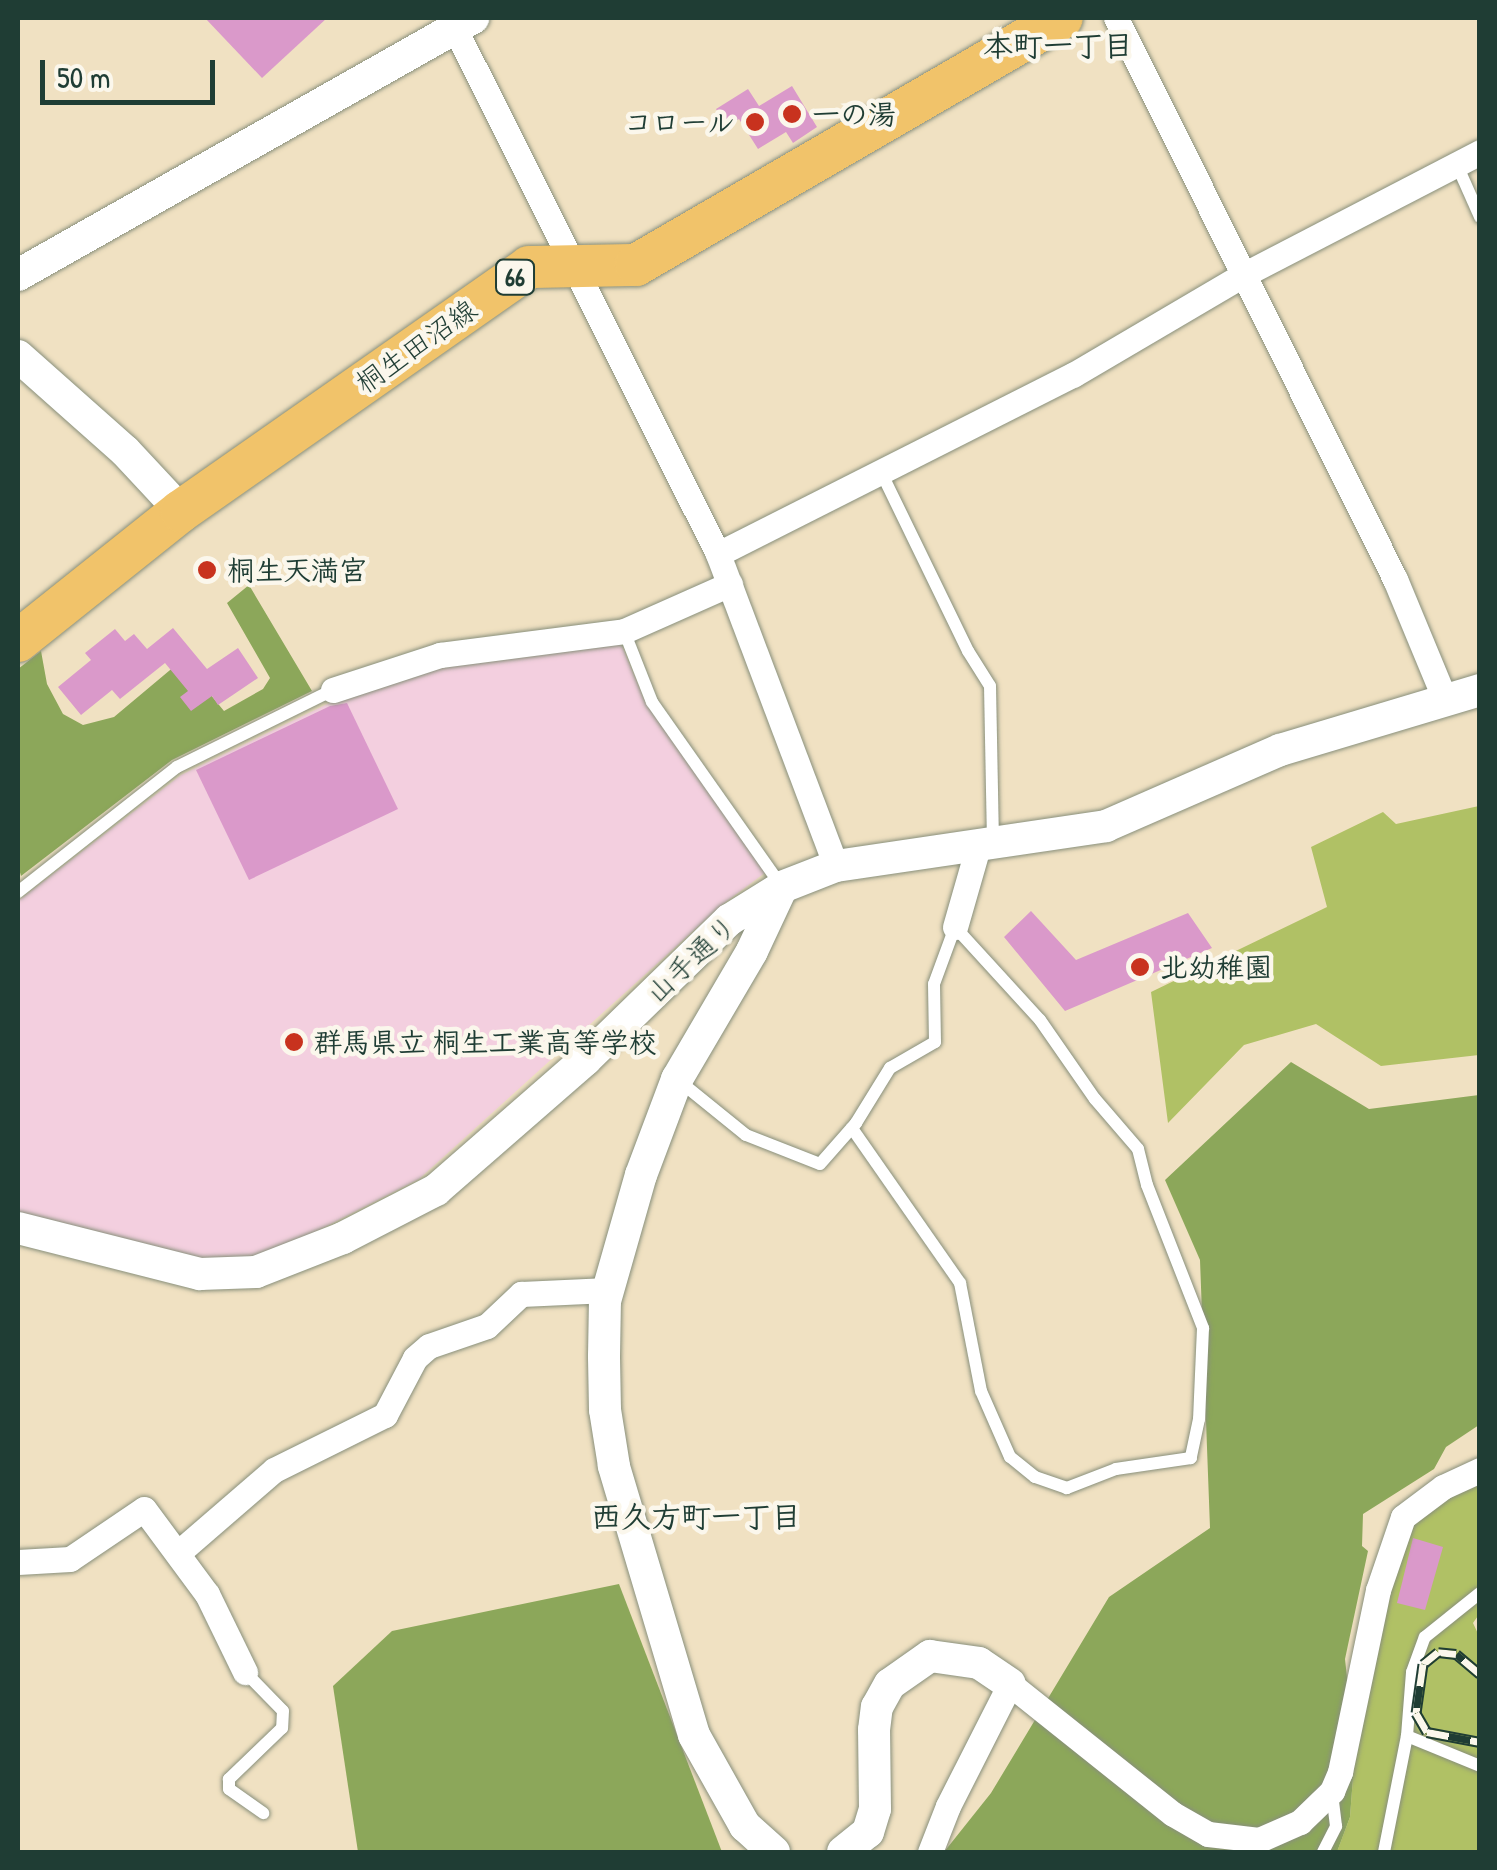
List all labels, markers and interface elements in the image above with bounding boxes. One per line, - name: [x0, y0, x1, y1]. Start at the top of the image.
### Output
- district label: 本町一丁目: [983, 27, 1133, 63]
- scale bar: [45, 40, 220, 102]
- text: 50 m: [57, 57, 110, 97]
- place label: 一の湯: [812, 97, 896, 131]
- marker: 一の湯: [781, 103, 803, 125]
- place label: コロール: [623, 105, 735, 139]
- marker: コロール: [744, 111, 766, 133]
- road number: 66: [495, 257, 535, 297]
- street label: 桐生田沼線: [349, 292, 483, 400]
- place label: 桐生天満宮: [227, 553, 367, 587]
- marker: 桐生天満宮: [196, 559, 218, 581]
- street label: 山手通り: [639, 909, 743, 1009]
- place label: 北幼稚園: [1160, 950, 1272, 984]
- marker: 北幼稚園: [1129, 956, 1151, 978]
- place label: 群馬県立 桐生工業高等学校: [314, 1025, 656, 1059]
- marker: 群馬県立 桐生工業高等学校: [283, 1031, 305, 1053]
- district label: 西久方町一丁目: [591, 1498, 801, 1534]

